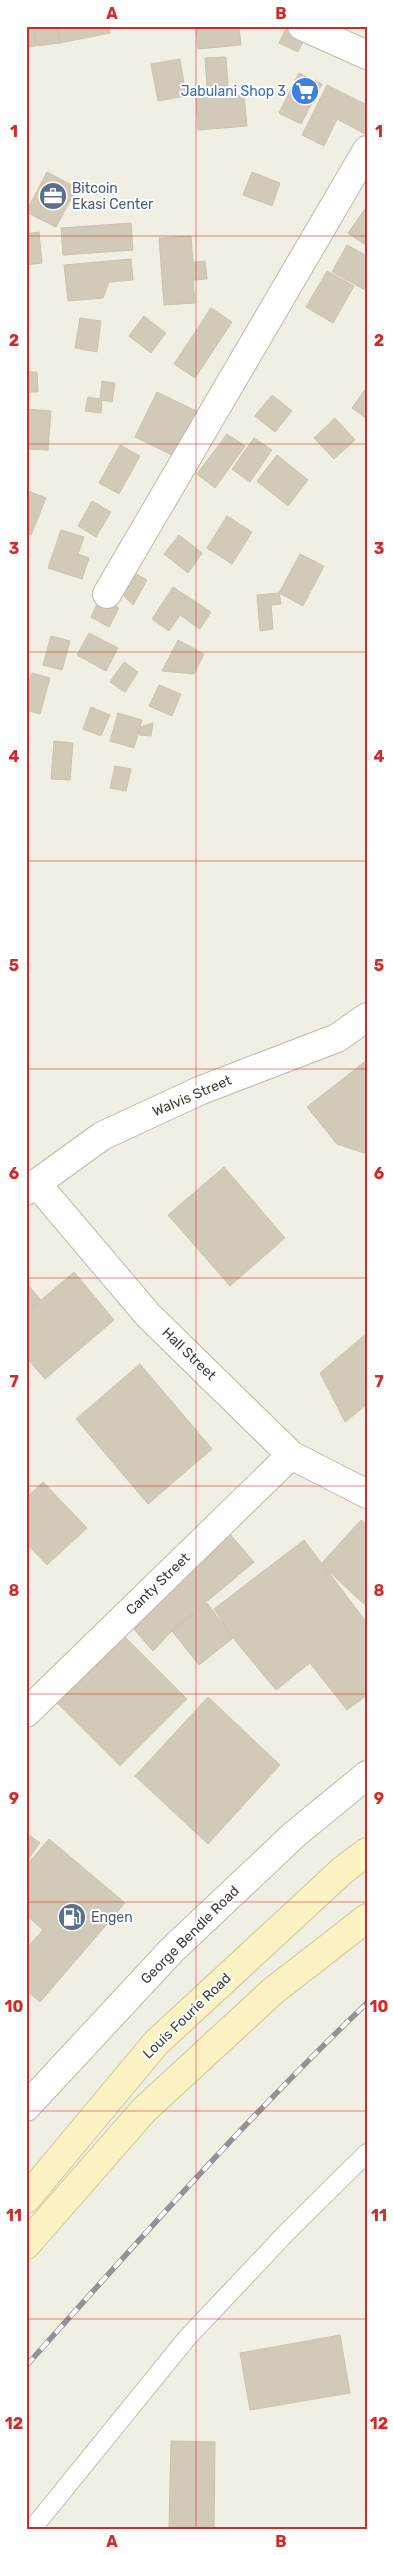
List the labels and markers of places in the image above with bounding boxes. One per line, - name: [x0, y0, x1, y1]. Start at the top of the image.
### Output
- supermarket icon: Jabulani Shop 3: [290, 76, 320, 106]
- place label: Jabulani Shop 3: [181, 83, 286, 100]
- place label: Bitcoin Ekasi Center: [72, 180, 154, 213]
- office icon: Bitcoin Ekasi Center: [38, 181, 68, 211]
- fuel station icon: Engen: [57, 1902, 87, 1932]
- place label: Engen: [91, 1909, 133, 1926]

